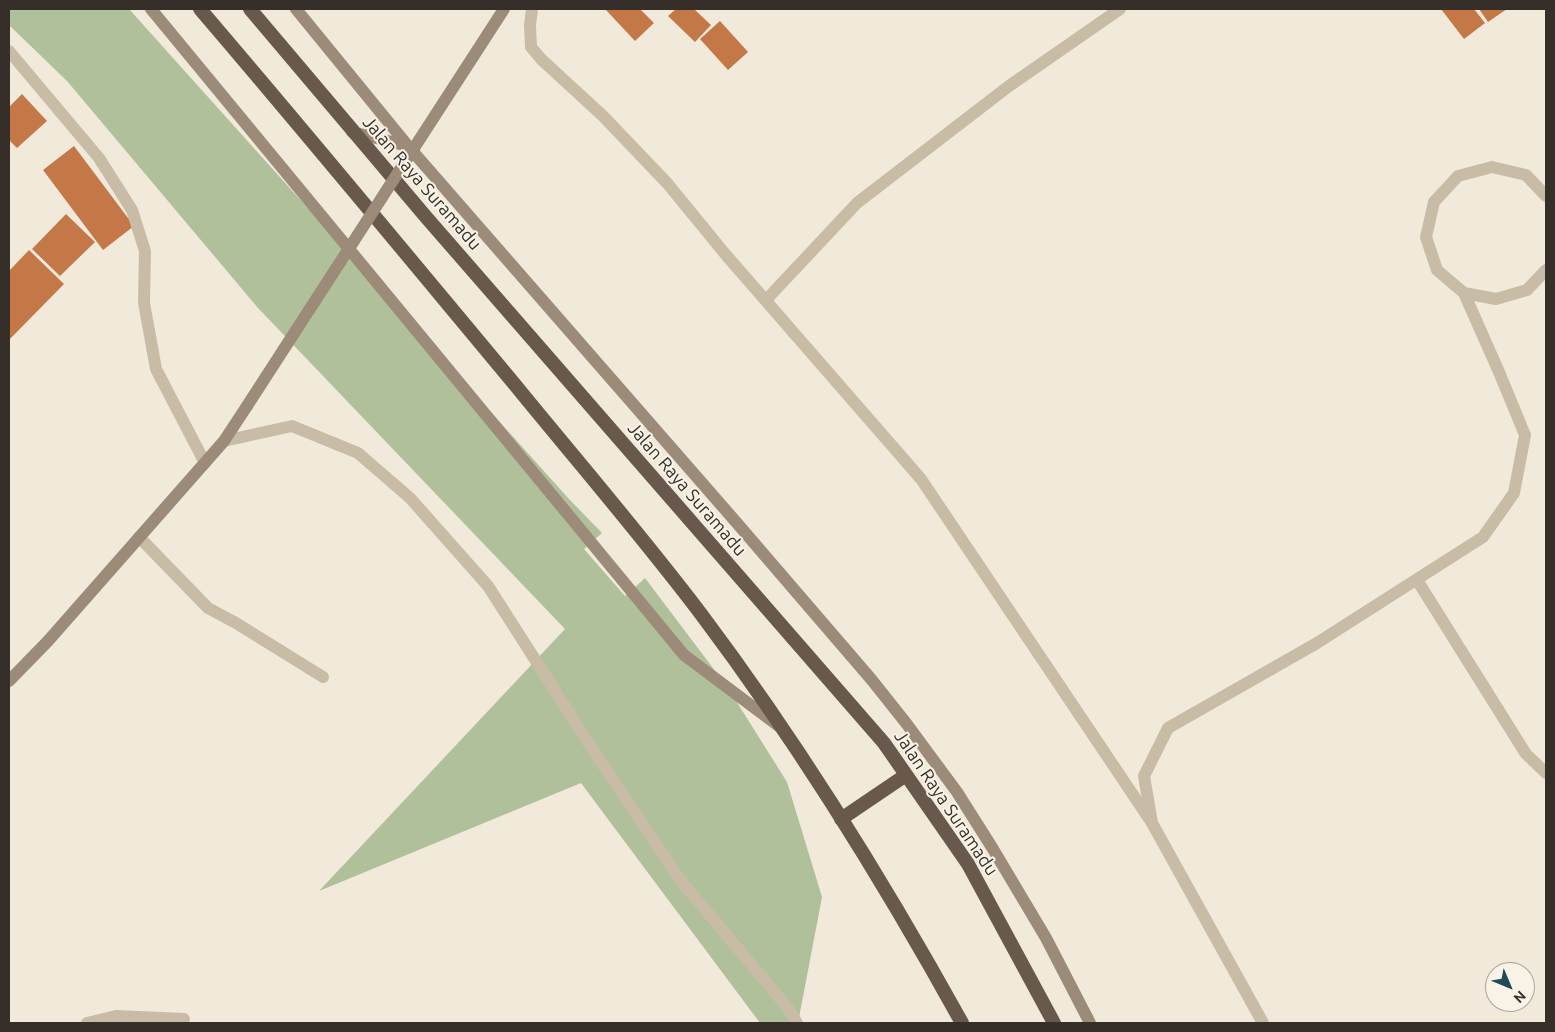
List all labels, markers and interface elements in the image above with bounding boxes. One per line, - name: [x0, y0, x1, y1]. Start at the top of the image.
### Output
- street label: Jalan Raya Suramadu: [358, 112, 486, 254]
- street label: Jalan Raya Suramadu: [623, 418, 751, 560]
- street label: Jalan Raya Suramadu: [889, 726, 1003, 880]
- north arrow: [1485, 962, 1535, 1012]
- text: N: [1511, 988, 1529, 1006]

